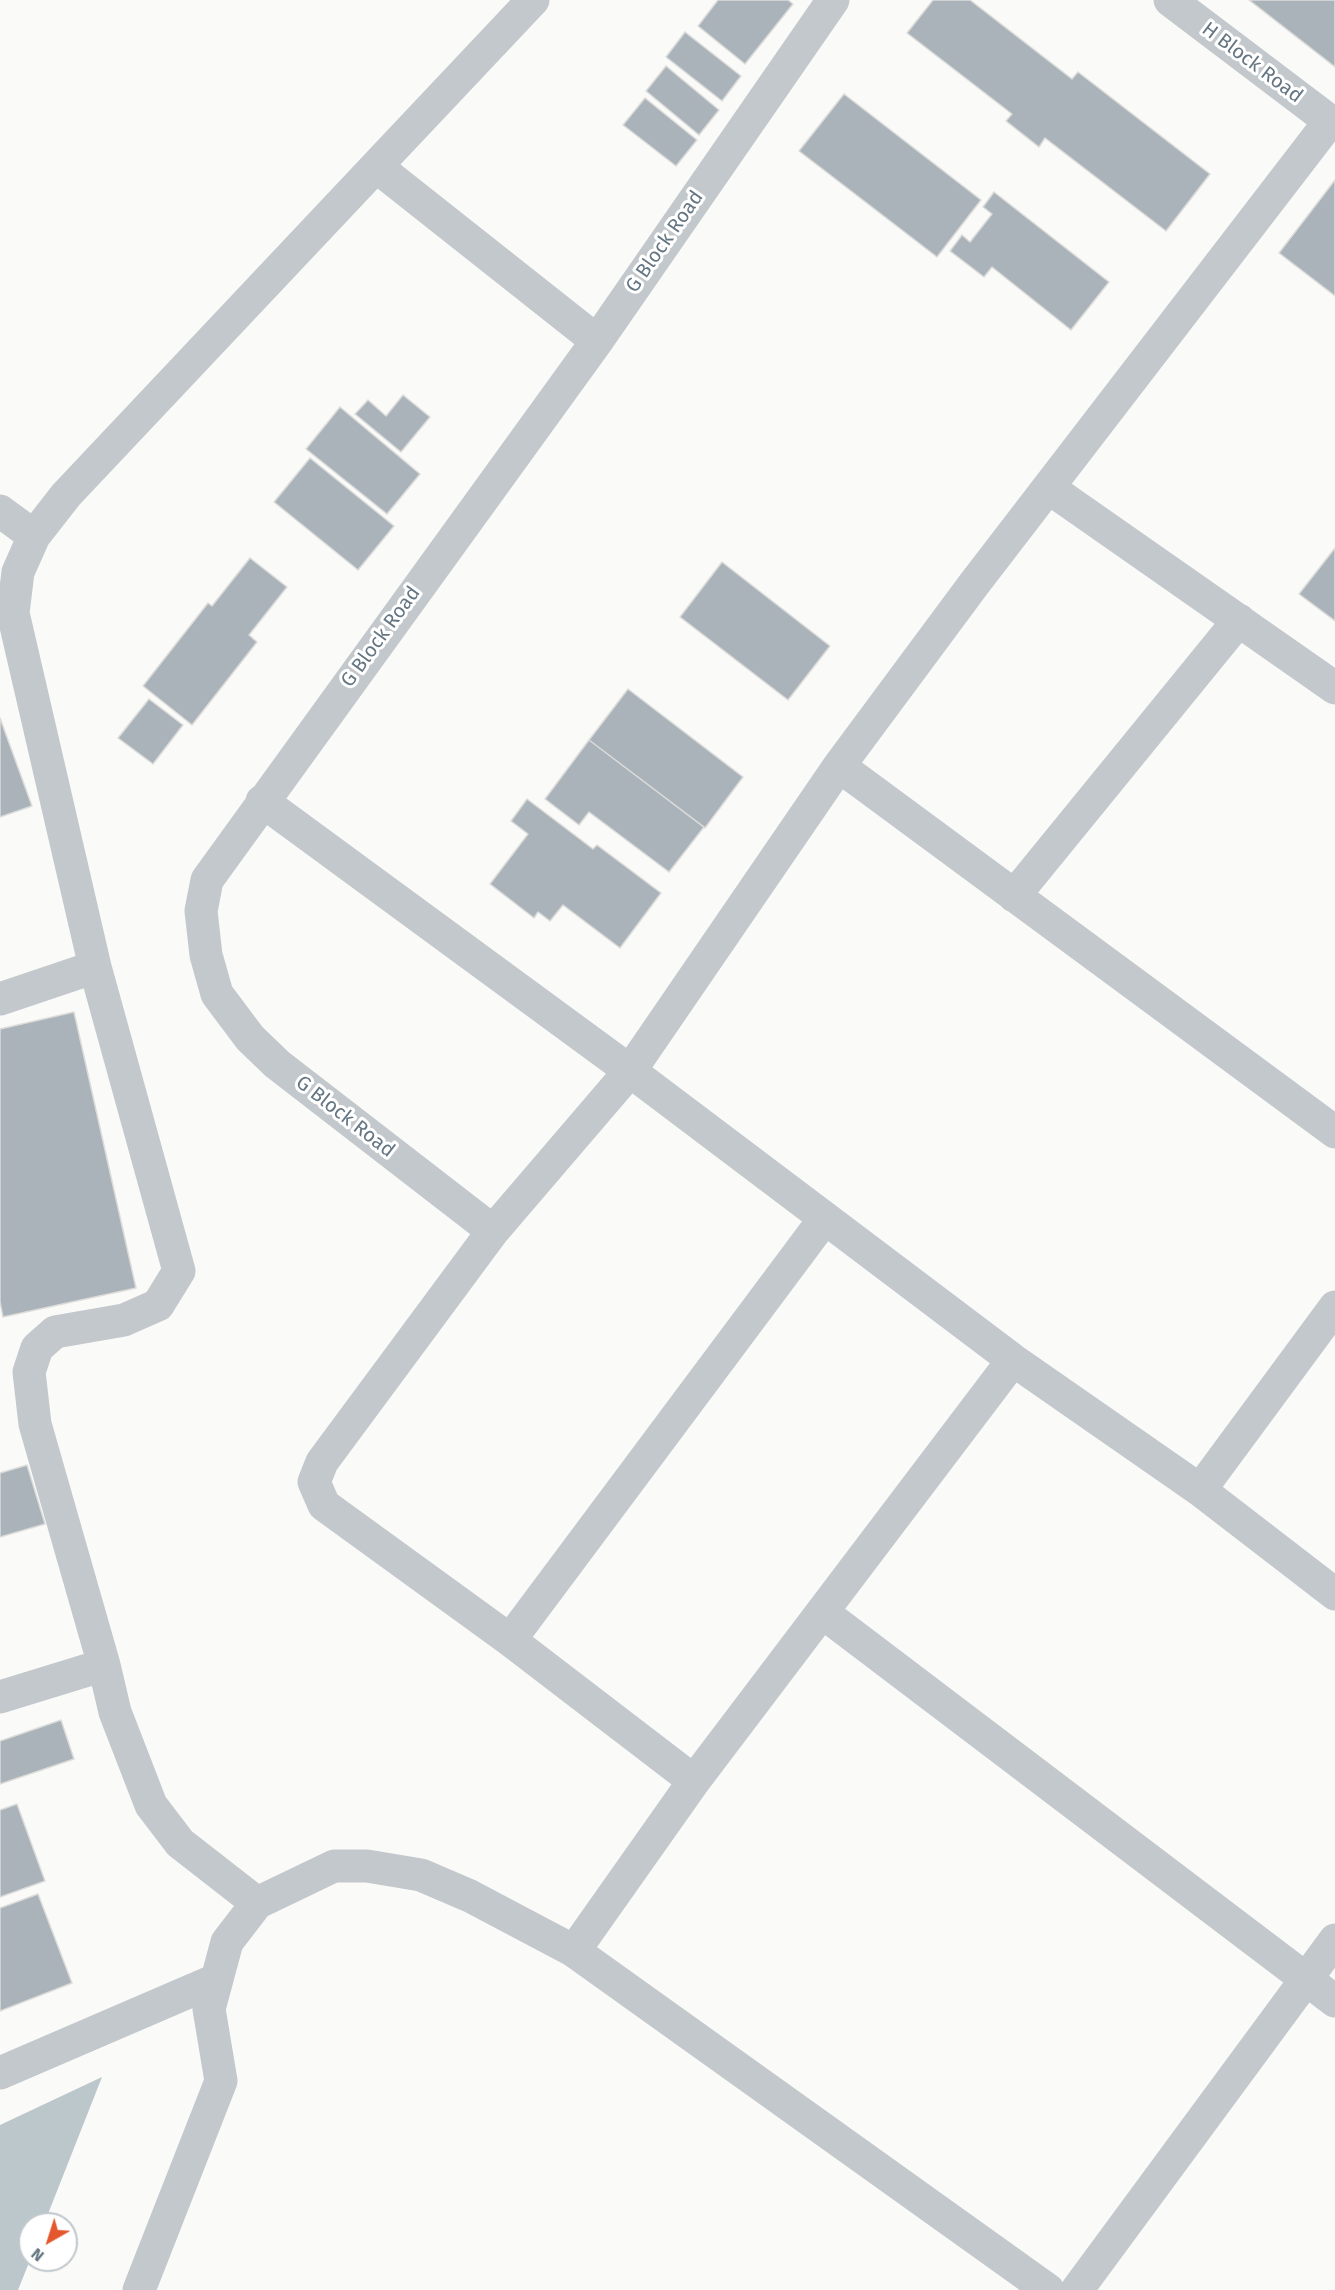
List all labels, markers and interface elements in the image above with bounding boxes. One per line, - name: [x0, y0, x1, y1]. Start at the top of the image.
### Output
- street label: H Block Road: [1197, 17, 1307, 109]
- street label: G Block Road: [621, 186, 709, 298]
- street label: G Block Road: [336, 582, 426, 692]
- street label: G Block Road: [291, 1071, 399, 1163]
- north arrow: [18, 2212, 78, 2272]
- text: N: [28, 2244, 48, 2266]

